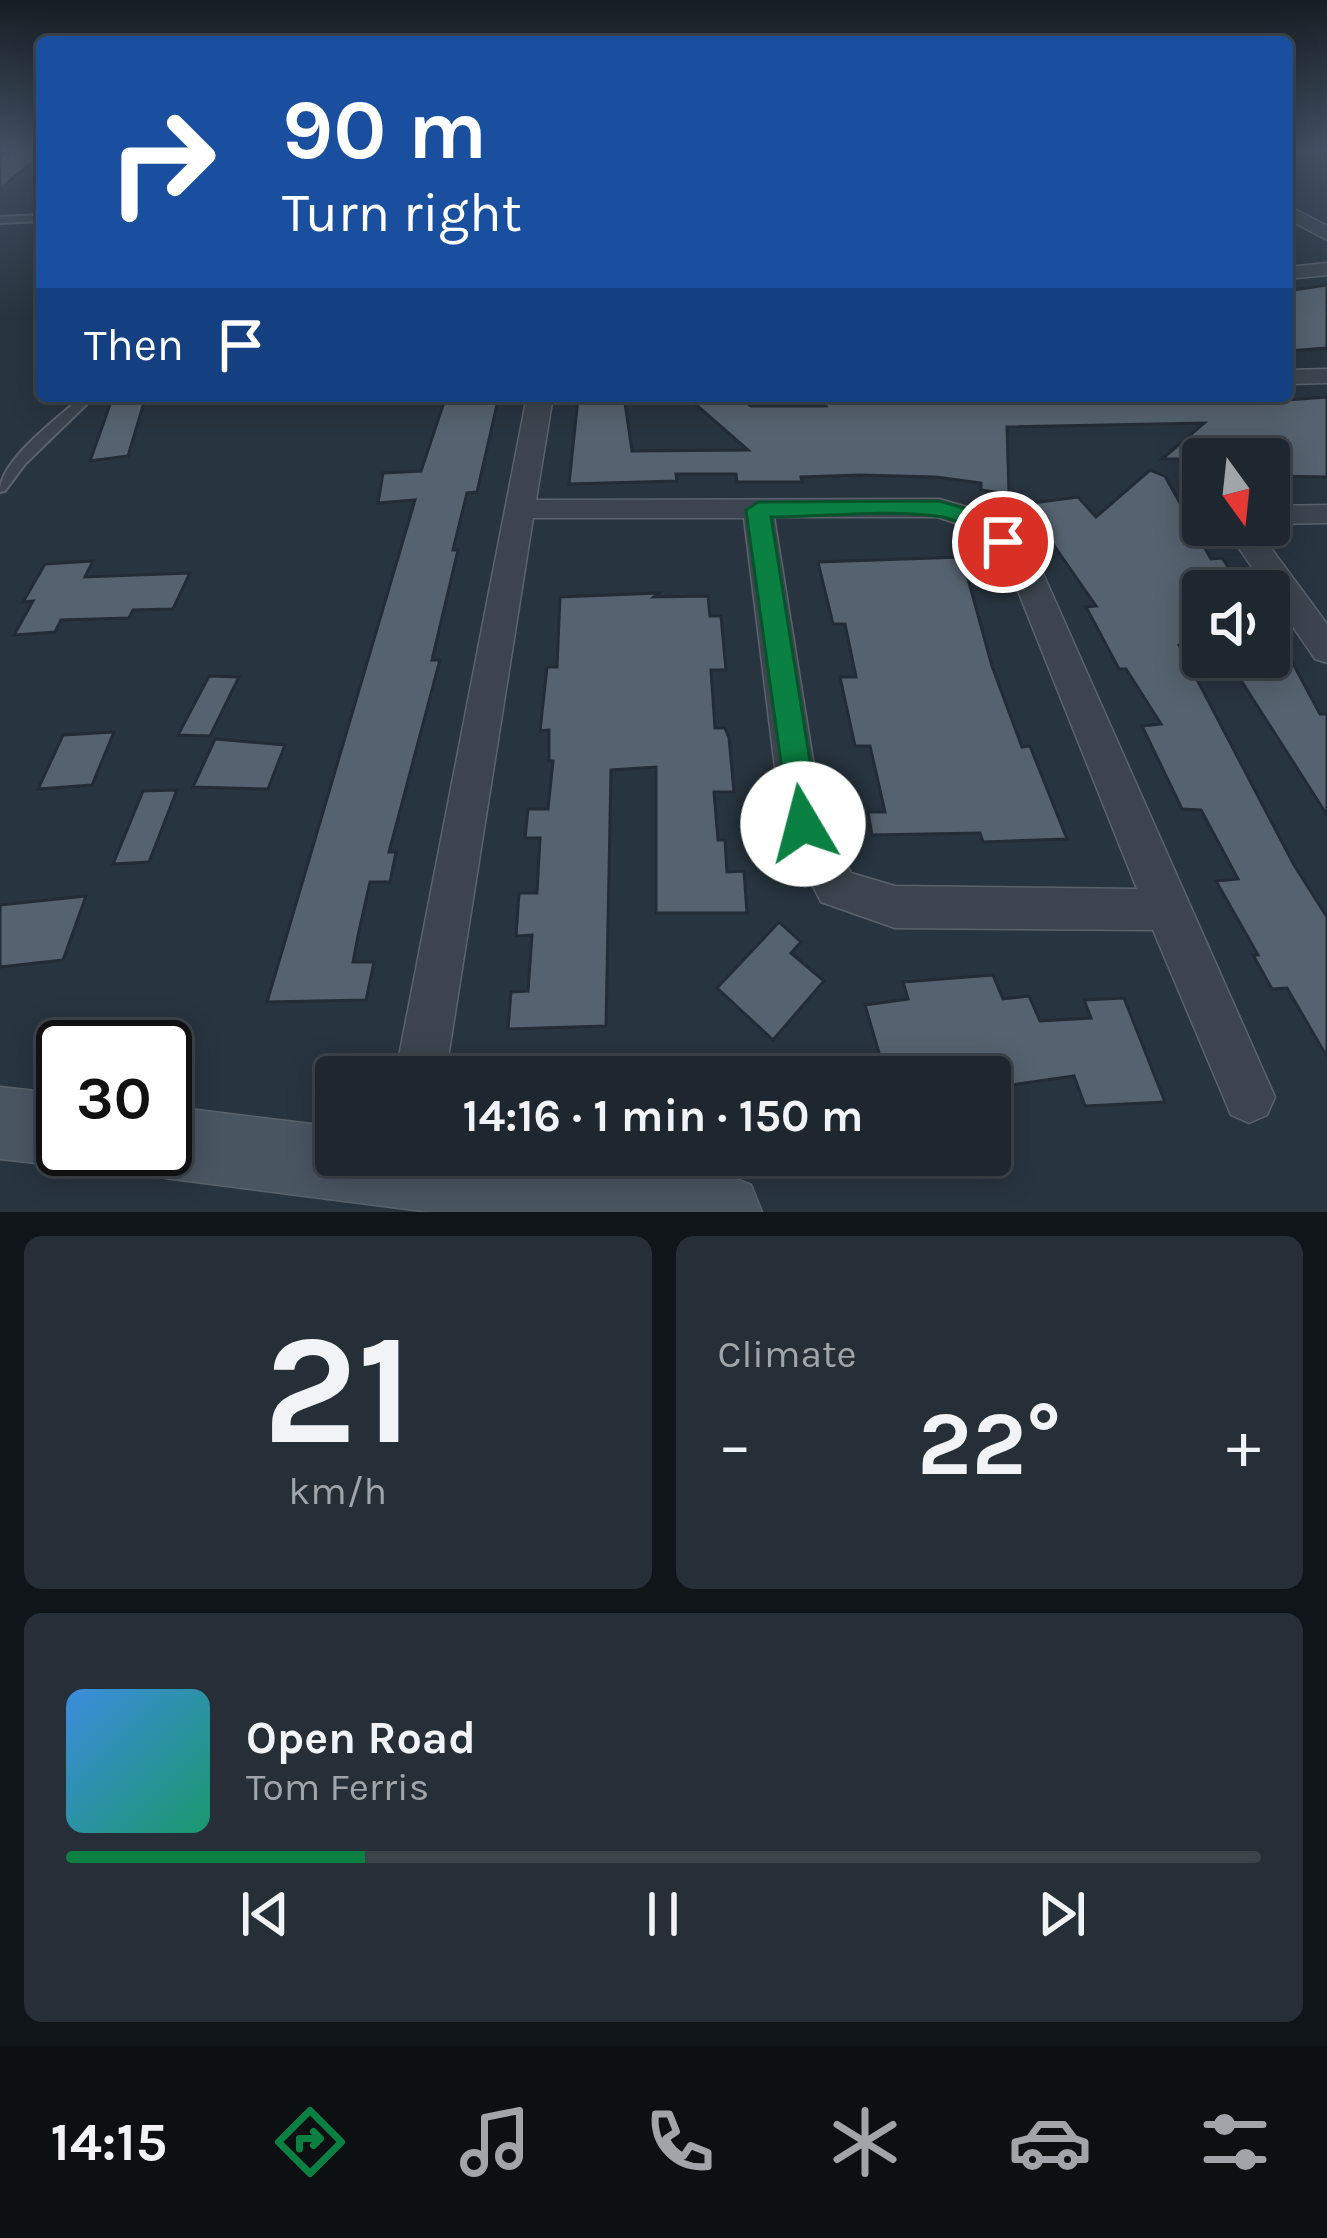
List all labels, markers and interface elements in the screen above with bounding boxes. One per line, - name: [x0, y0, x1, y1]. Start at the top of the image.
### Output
- text: 90 m: [282, 81, 487, 179]
- icon: right: [84, 84, 240, 240]
- text: Turn right: [282, 181, 522, 245]
- icon: arrive: [208, 312, 274, 378]
- text: Then: [84, 319, 184, 371]
- north arrow: [1182, 438, 1290, 546]
- map controls: [1182, 438, 1290, 678]
- pin: [952, 491, 1054, 593]
- icon: arrive: [970, 509, 1036, 575]
- button: sound: [1182, 570, 1290, 678]
- position arrow: [740, 761, 866, 887]
- speed limit sign: 30: [36, 1020, 192, 1176]
- text: 14:16 · 1 min · 150 m: [463, 1090, 863, 1142]
- text: 21: [263, 1299, 413, 1481]
- text: Climate: [718, 1331, 857, 1377]
- text: 22°: [917, 1391, 1061, 1497]
- text: −: [718, 1406, 752, 1484]
- text: +: [1226, 1406, 1261, 1484]
- text: km/h: [288, 1468, 387, 1514]
- text: Open Road: [246, 1712, 476, 1764]
- text: Tom Ferris: [246, 1764, 429, 1810]
- icon: previous: [232, 1881, 298, 1947]
- icon: pause: [630, 1881, 696, 1947]
- icon: next: [1029, 1881, 1095, 1947]
- icon: directions: [268, 2100, 352, 2184]
- icon: music: [453, 2100, 537, 2184]
- icon: phone: [638, 2100, 722, 2184]
- icon: climate: [823, 2100, 907, 2184]
- icon: car: [1008, 2100, 1092, 2184]
- icon: filters: [1193, 2100, 1277, 2184]
- text: 14:15: [50, 2110, 167, 2174]

